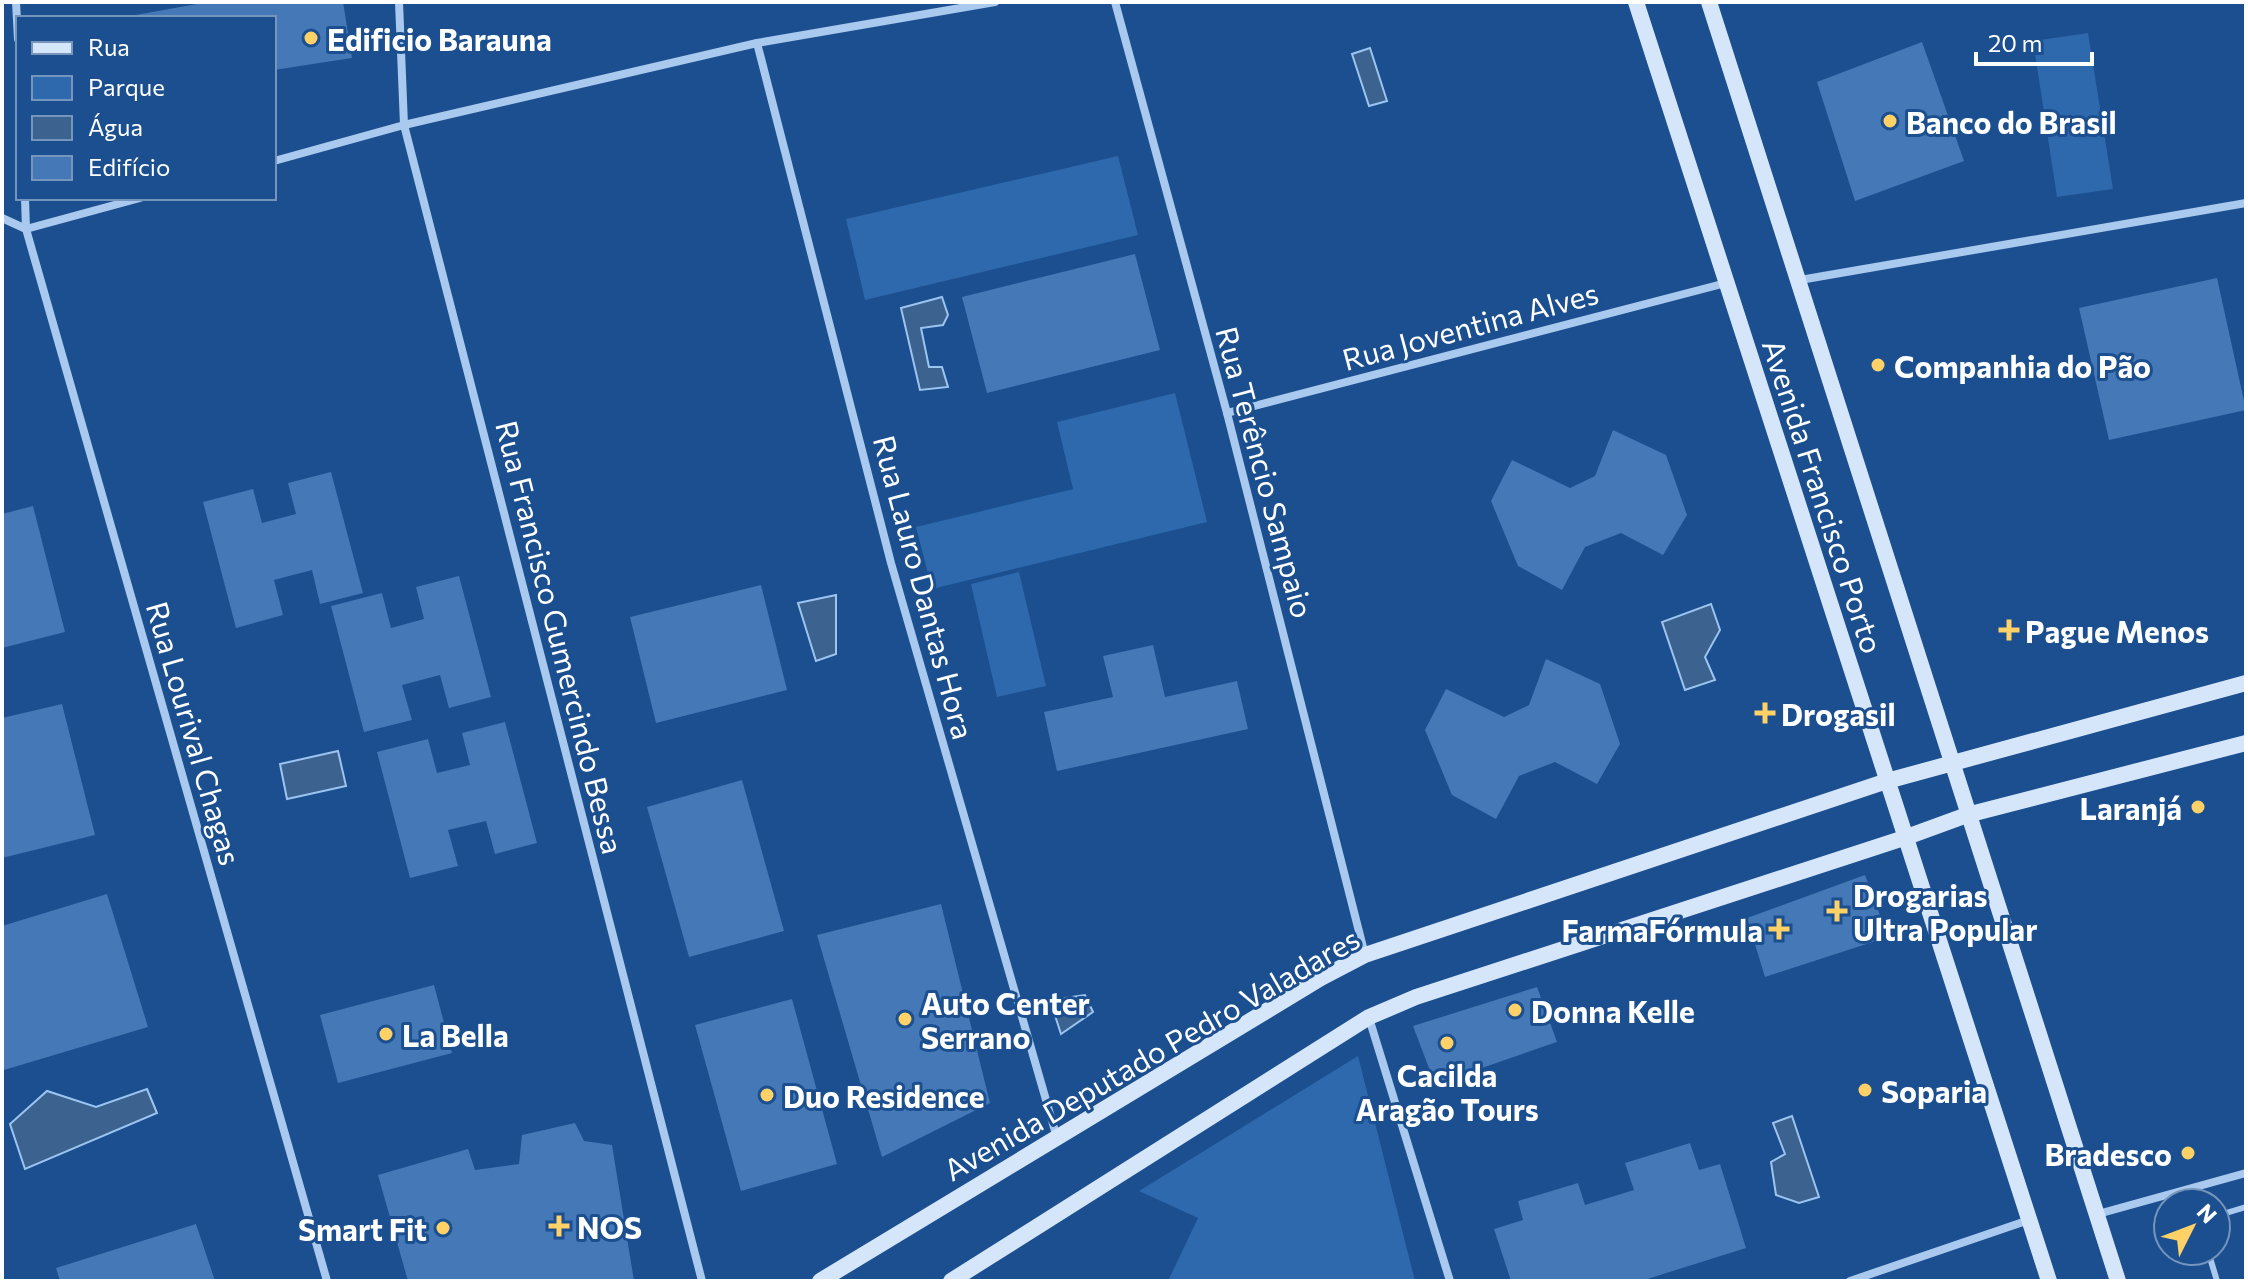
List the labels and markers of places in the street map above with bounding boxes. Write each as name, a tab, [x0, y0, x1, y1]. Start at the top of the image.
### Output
place label: Edificio Barauna	[327, 20, 552, 57]
marker: Edificio Barauna	[302, 29, 320, 47]
place label: Banco do Brasil	[1906, 103, 2117, 140]
marker: Banco do Brasil	[1881, 112, 1899, 130]
place label: Companhia do Pão	[1894, 347, 2151, 384]
marker: Companhia do Pão	[1869, 356, 1887, 374]
place label: Pague Menos	[2025, 612, 2209, 649]
marker: Pague Menos	[2000, 621, 2018, 639]
place label: Drogasil	[1781, 695, 1896, 732]
marker: Drogasil	[1756, 704, 1774, 722]
place label: Laranjá	[2080, 789, 2182, 826]
marker: Laranjá	[2189, 798, 2207, 816]
place label: Drogarias Ultra Popular	[1853, 876, 2038, 947]
marker: Drogarias Ultra Popular	[1828, 902, 1846, 920]
place label: FarmaFórmula	[1562, 911, 1763, 948]
marker: FarmaFórmula	[1770, 920, 1788, 938]
place label: Auto Center Serrano	[921, 984, 1090, 1055]
place label: Donna Kelle	[1531, 992, 1695, 1029]
marker: Donna Kelle	[1506, 1001, 1524, 1019]
marker: Auto Center Serrano	[896, 1010, 914, 1028]
place label: La Bella	[402, 1016, 509, 1053]
marker: La Bella	[377, 1025, 395, 1043]
marker: Cacilda Aragão Tours	[1438, 1034, 1456, 1052]
place label: Cacilda Aragão Tours	[1355, 1056, 1539, 1127]
place label: Soparia	[1881, 1072, 1987, 1109]
place label: Duo Residence	[783, 1077, 985, 1114]
marker: Soparia	[1856, 1081, 1874, 1099]
marker: Duo Residence	[758, 1086, 776, 1104]
place label: Bradesco	[2044, 1135, 2172, 1172]
marker: Bradesco	[2179, 1144, 2197, 1162]
place label: NOS	[577, 1208, 642, 1245]
place label: Smart Fit	[298, 1210, 427, 1247]
marker: NOS	[548, 1215, 570, 1237]
marker: Smart Fit	[434, 1219, 452, 1237]

